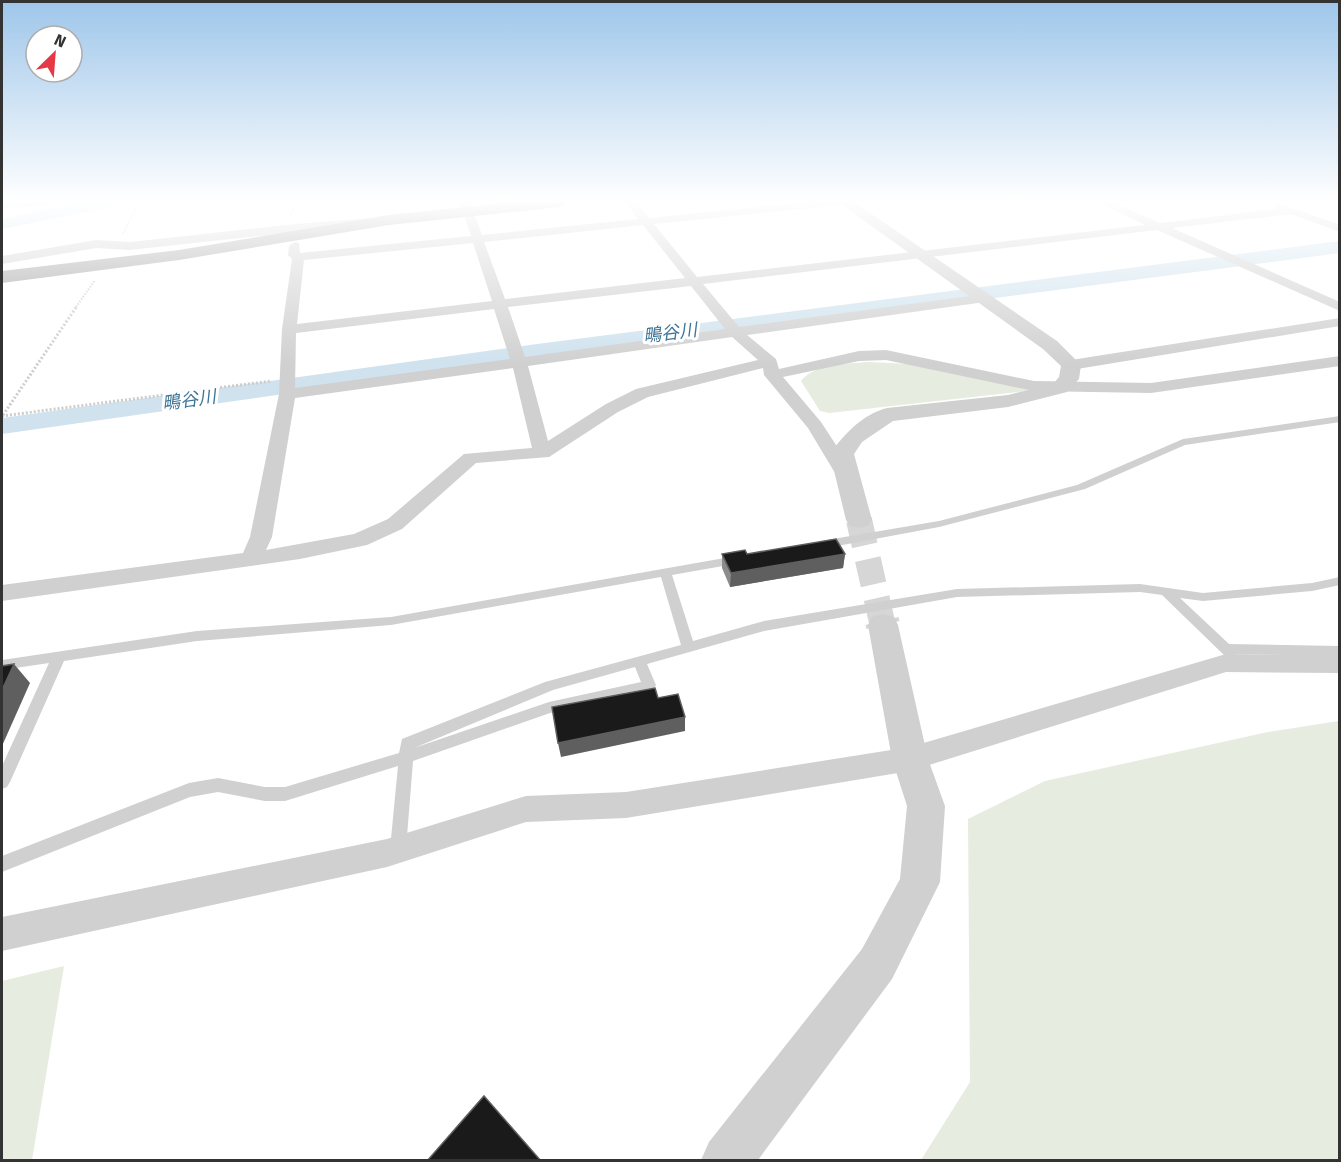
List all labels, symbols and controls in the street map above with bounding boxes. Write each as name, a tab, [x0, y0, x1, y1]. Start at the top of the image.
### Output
north arrow	[24, 24, 84, 84]
text: N	[51, 30, 69, 52]
water label: 鴫谷川	[642, 319, 700, 347]
water label: 鴫谷川	[161, 385, 219, 415]

